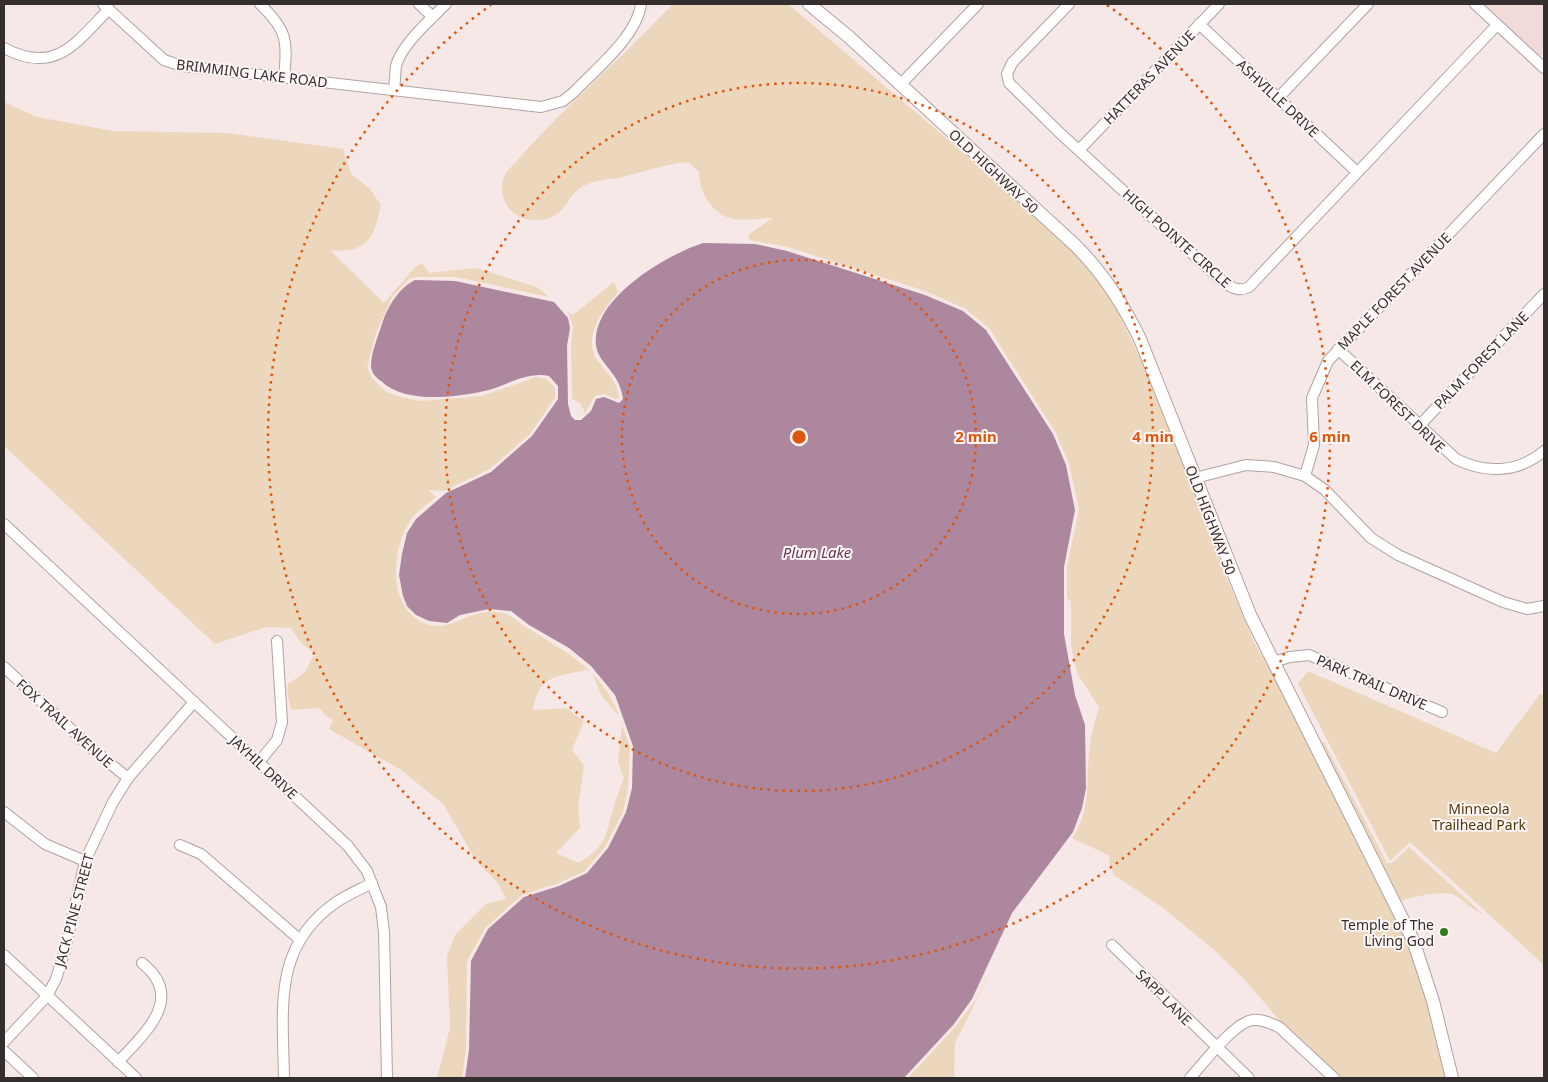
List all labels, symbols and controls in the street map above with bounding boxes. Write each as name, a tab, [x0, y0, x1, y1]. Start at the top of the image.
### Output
street label: HATTERAS AVENUE	[1099, 26, 1199, 128]
street label: BRIMMING LAKE ROAD	[175, 54, 329, 92]
street label: ASHVILLE DRIVE	[1233, 55, 1323, 141]
street label: OLD HIGHWAY 50	[945, 125, 1043, 217]
street label: HIGH POINTE CIRCLE	[1119, 184, 1235, 292]
street label: MAPLE FOREST AVENUE	[1333, 228, 1455, 354]
street label: PALM FOREST LANE	[1429, 307, 1533, 413]
street label: ELM FOREST DRIVE	[1346, 356, 1450, 456]
text: 2 min	[955, 426, 997, 446]
text: 4 min	[1132, 426, 1174, 446]
text: 6 min	[1309, 426, 1351, 446]
centre of rings	[790, 428, 808, 446]
street label: OLD HIGHWAY 50	[1181, 462, 1241, 578]
water label: Plum Lake	[783, 542, 852, 562]
street label: PARK TRAIL DRIVE	[1314, 650, 1430, 714]
street label: FOX TRAIL AVENUE	[13, 674, 117, 772]
street label: JAYHIL DRIVE	[225, 729, 302, 803]
park label: Minneola Trailhead Park	[1432, 799, 1526, 834]
street label: JACK PINE STREET	[49, 851, 98, 971]
place label: Temple of The Living God	[1341, 915, 1434, 950]
marker: Temple of The Living God	[1438, 926, 1450, 938]
street label: SAPP LANE	[1132, 965, 1196, 1029]

